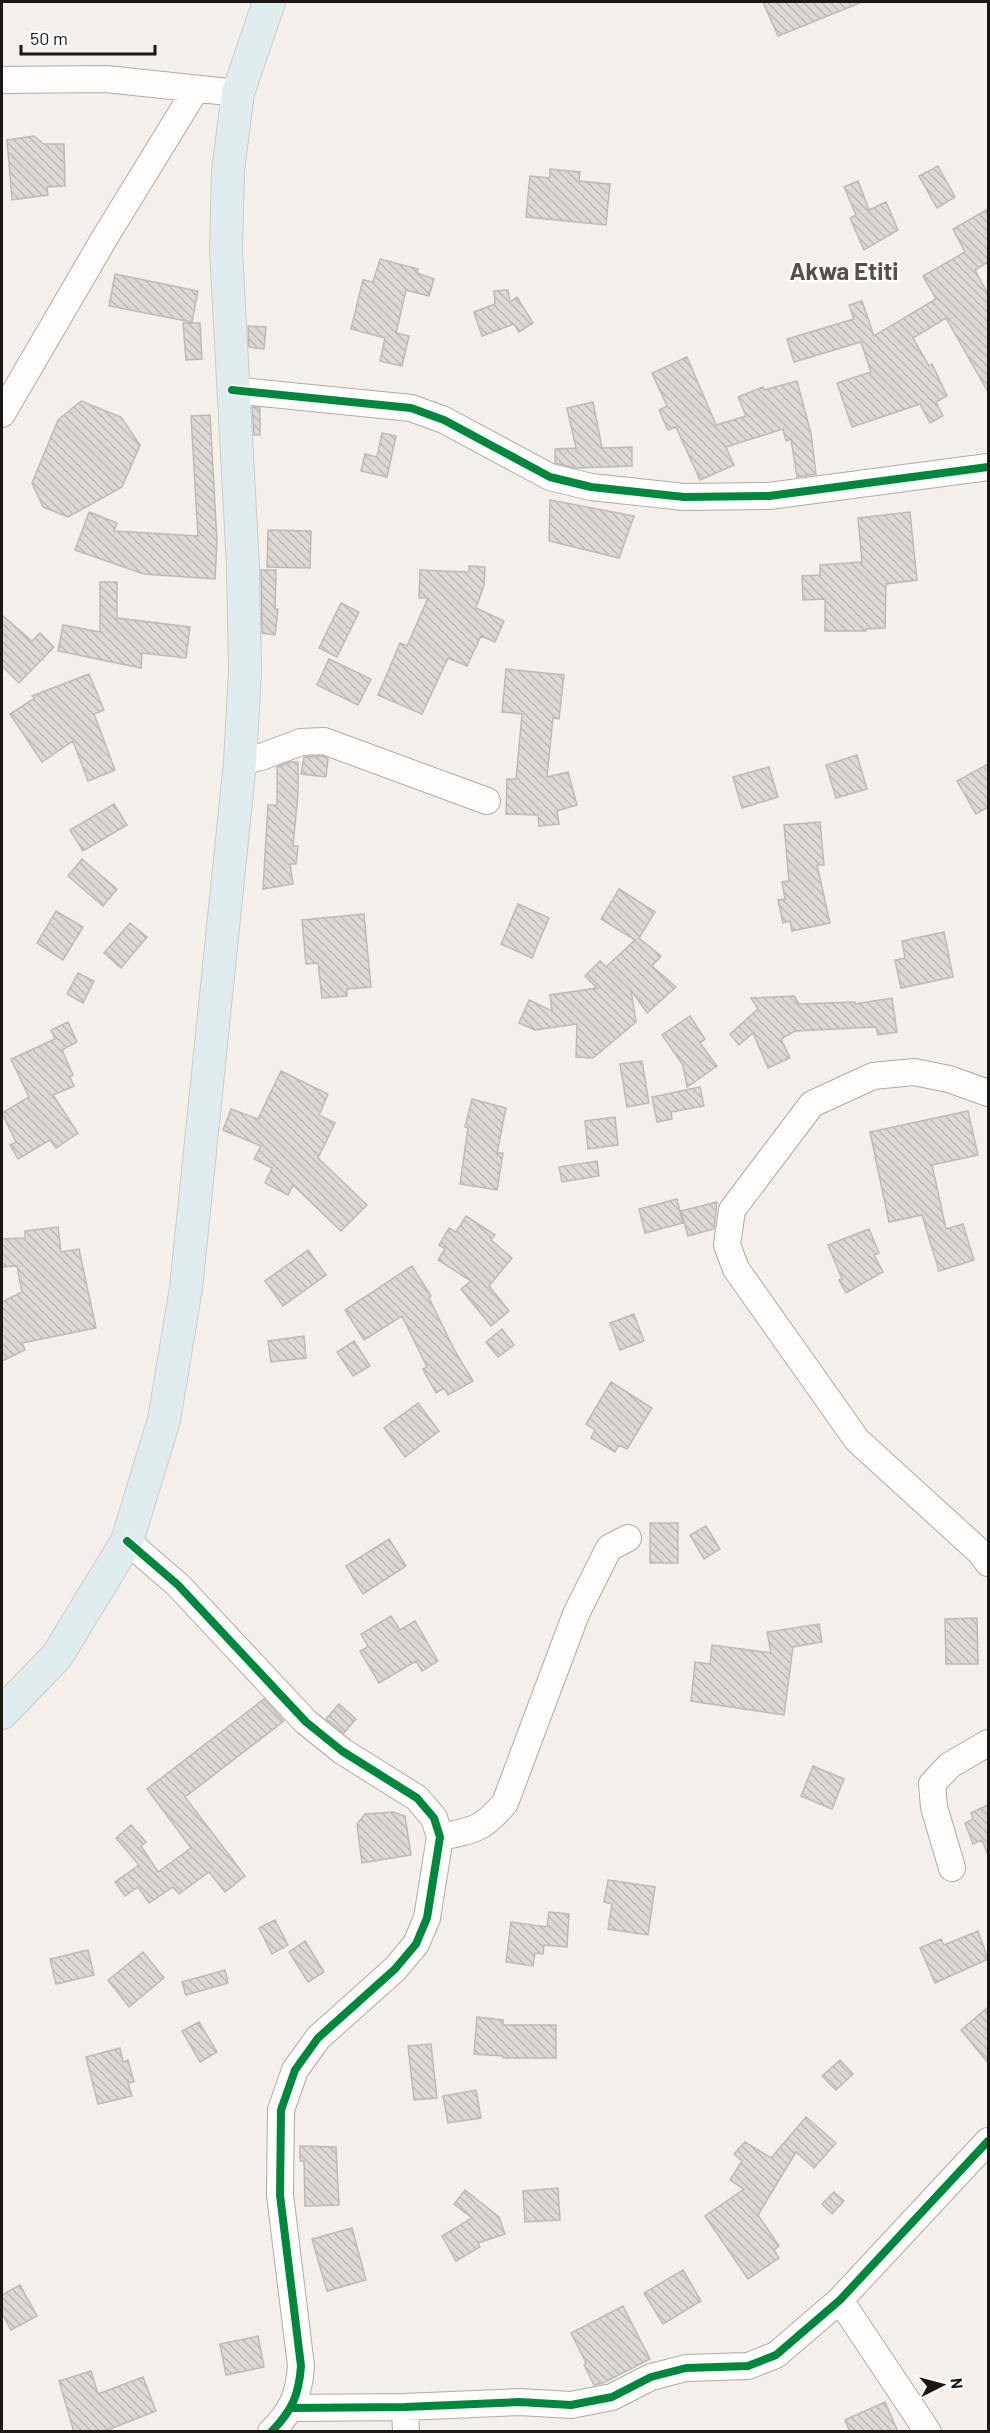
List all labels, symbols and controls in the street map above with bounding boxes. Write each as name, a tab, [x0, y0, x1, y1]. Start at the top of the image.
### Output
scale bar	[21, 18, 154, 56]
text: 50 m	[30, 27, 68, 49]
district label: Akwa Etiti	[789, 256, 899, 285]
north arrow	[912, 2355, 972, 2415]
text: N	[947, 2377, 967, 2390]

